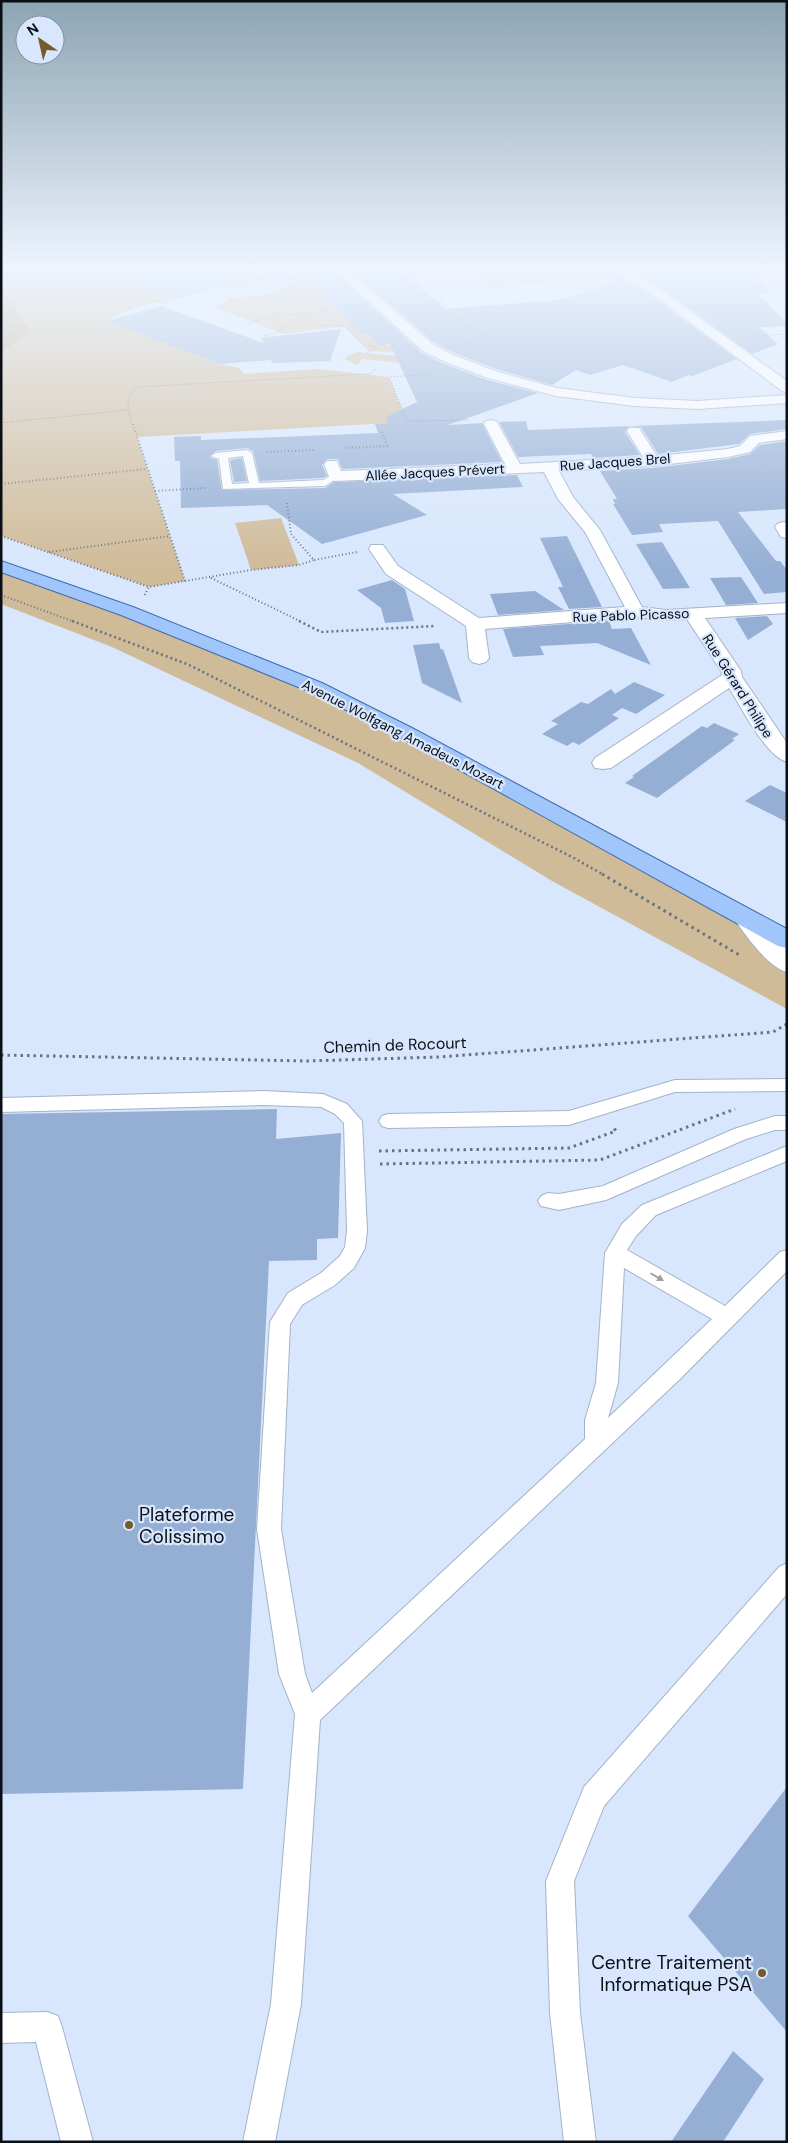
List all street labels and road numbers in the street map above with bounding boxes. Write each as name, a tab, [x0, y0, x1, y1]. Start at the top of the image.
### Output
street label: Rue Jacques Brel	[559, 449, 671, 475]
street label: Allée Jacques Prévert	[365, 459, 505, 485]
street label: Rue Pablo Picasso	[572, 604, 690, 626]
street label: Rue Gérard Philipe	[699, 631, 777, 741]
street label: Avenue Wolfgang Amadeus Mozart	[299, 675, 507, 793]
street label: Chemin de Rocourt	[323, 1032, 467, 1058]

